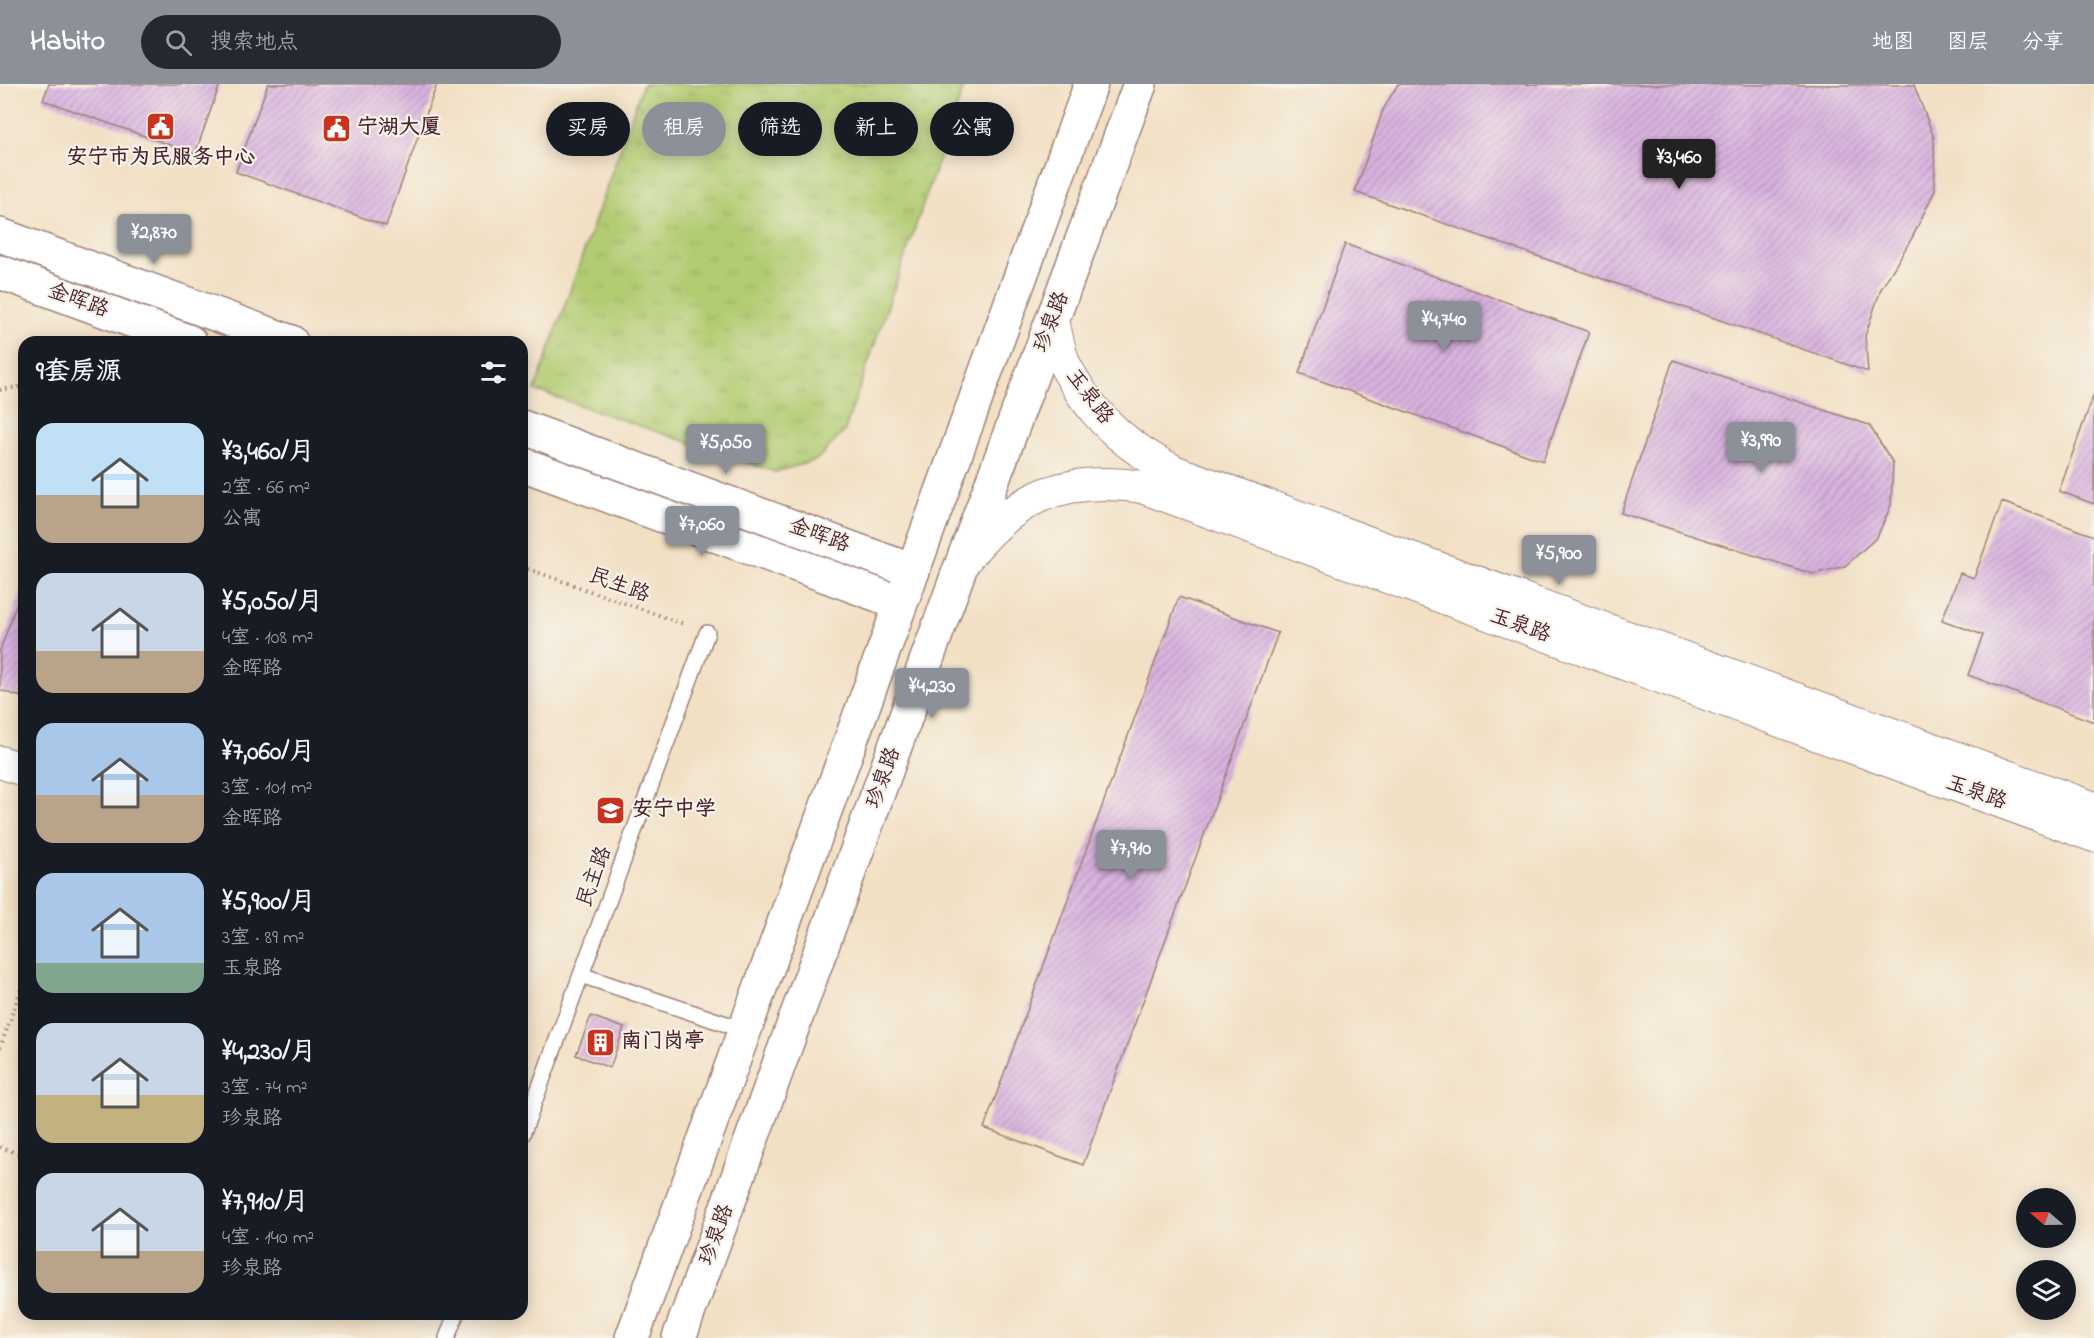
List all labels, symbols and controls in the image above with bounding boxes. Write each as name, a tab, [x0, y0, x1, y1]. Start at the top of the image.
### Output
search box	[141, 15, 561, 69]
text: Habito	[30, 22, 105, 63]
icon: search	[162, 26, 195, 59]
text: 搜索地点	[210, 27, 298, 59]
text: 地图	[1872, 28, 1914, 58]
text: 图层	[1947, 28, 1989, 58]
text: 分享	[2022, 28, 2064, 58]
chip: 买房	[546, 102, 630, 156]
chip: 租房	[642, 102, 726, 156]
chip: 筛选	[738, 102, 822, 156]
chip: 新上	[834, 102, 918, 156]
chip: 公寓	[930, 102, 1014, 156]
public building icon: 安宁市为民服务中心	[145, 111, 177, 143]
public building icon: 宁湖大厦	[320, 112, 352, 144]
place label: 宁湖大厦	[357, 113, 441, 143]
pin: ¥3,460	[1630, 139, 1728, 190]
place label: 安宁市为民服务中心	[67, 143, 256, 173]
text: ¥3,460	[1656, 144, 1702, 173]
pin: ¥2,870	[105, 214, 203, 265]
text: ¥2,870	[131, 219, 177, 248]
street label: 金晖路	[43, 276, 113, 326]
street label: 珍泉路	[1027, 287, 1077, 357]
pin: ¥4,740	[1395, 301, 1493, 352]
text: ¥4,740	[1422, 306, 1466, 335]
text: 9套房源	[36, 354, 122, 392]
icon: filters	[477, 356, 510, 389]
street label: 玉泉路	[1058, 363, 1120, 431]
pin: ¥3,990	[1712, 422, 1810, 473]
pin: ¥5,050	[677, 424, 775, 475]
text: ¥3,990	[1741, 427, 1781, 456]
text: ¥5,050	[700, 429, 752, 458]
text: ¥3,460/月	[222, 434, 315, 472]
icon: home	[84, 447, 156, 519]
text: 2室 · 66 m²	[222, 474, 310, 503]
text: 公寓	[222, 505, 262, 534]
pin: ¥7,060	[653, 506, 751, 557]
text: ¥7,060	[679, 511, 725, 540]
street label: 金晖路	[784, 511, 854, 561]
pin: ¥5,900	[1510, 535, 1608, 586]
text: ¥5,900	[1536, 540, 1582, 569]
street label: 民生路	[584, 561, 654, 611]
text: ¥5,050/月	[222, 584, 323, 622]
icon: home	[84, 597, 156, 669]
street label: 玉泉路	[1485, 601, 1555, 651]
text: 4室 · 108 m²	[222, 624, 313, 653]
text: 金晖路	[222, 655, 282, 684]
pin: ¥4,230	[883, 668, 981, 719]
text: ¥4,230	[909, 673, 955, 702]
text: ¥7,060/月	[222, 734, 315, 772]
street label: 珍泉路	[859, 743, 909, 813]
icon: home	[84, 747, 156, 819]
street label: 玉泉路	[1941, 768, 2011, 818]
text: 3室 · 101 m²	[222, 774, 312, 803]
school or university icon: 安宁中学	[595, 794, 627, 826]
place label: 安宁中学	[632, 795, 716, 825]
text: 金晖路	[222, 805, 282, 834]
pin: ¥7,910	[1082, 830, 1180, 881]
text: ¥7,910	[1111, 835, 1151, 864]
street label: 民主路	[570, 842, 620, 912]
text: ¥5,900/月	[222, 884, 316, 922]
icon: home	[84, 897, 156, 969]
text: 3室 · 89 m²	[222, 924, 305, 953]
text: 玉泉路	[222, 955, 282, 984]
building icon: 南门岗亭	[584, 1026, 616, 1058]
place label: 南门岗亭	[621, 1027, 705, 1057]
text: ¥4,230/月	[222, 1034, 316, 1072]
icon: home	[84, 1047, 156, 1119]
text: 3室 · 74 m²	[222, 1074, 307, 1103]
text: 珍泉路	[222, 1105, 282, 1134]
text: ¥7,910/月	[222, 1184, 309, 1222]
north arrow	[2016, 1188, 2076, 1248]
map controls	[2016, 1188, 2076, 1320]
icon: home	[84, 1197, 156, 1269]
street label: 珍泉路	[692, 1200, 742, 1270]
text: 4室 · 140 m²	[222, 1224, 314, 1253]
text: 珍泉路	[222, 1255, 282, 1284]
button: layers	[2016, 1260, 2076, 1320]

